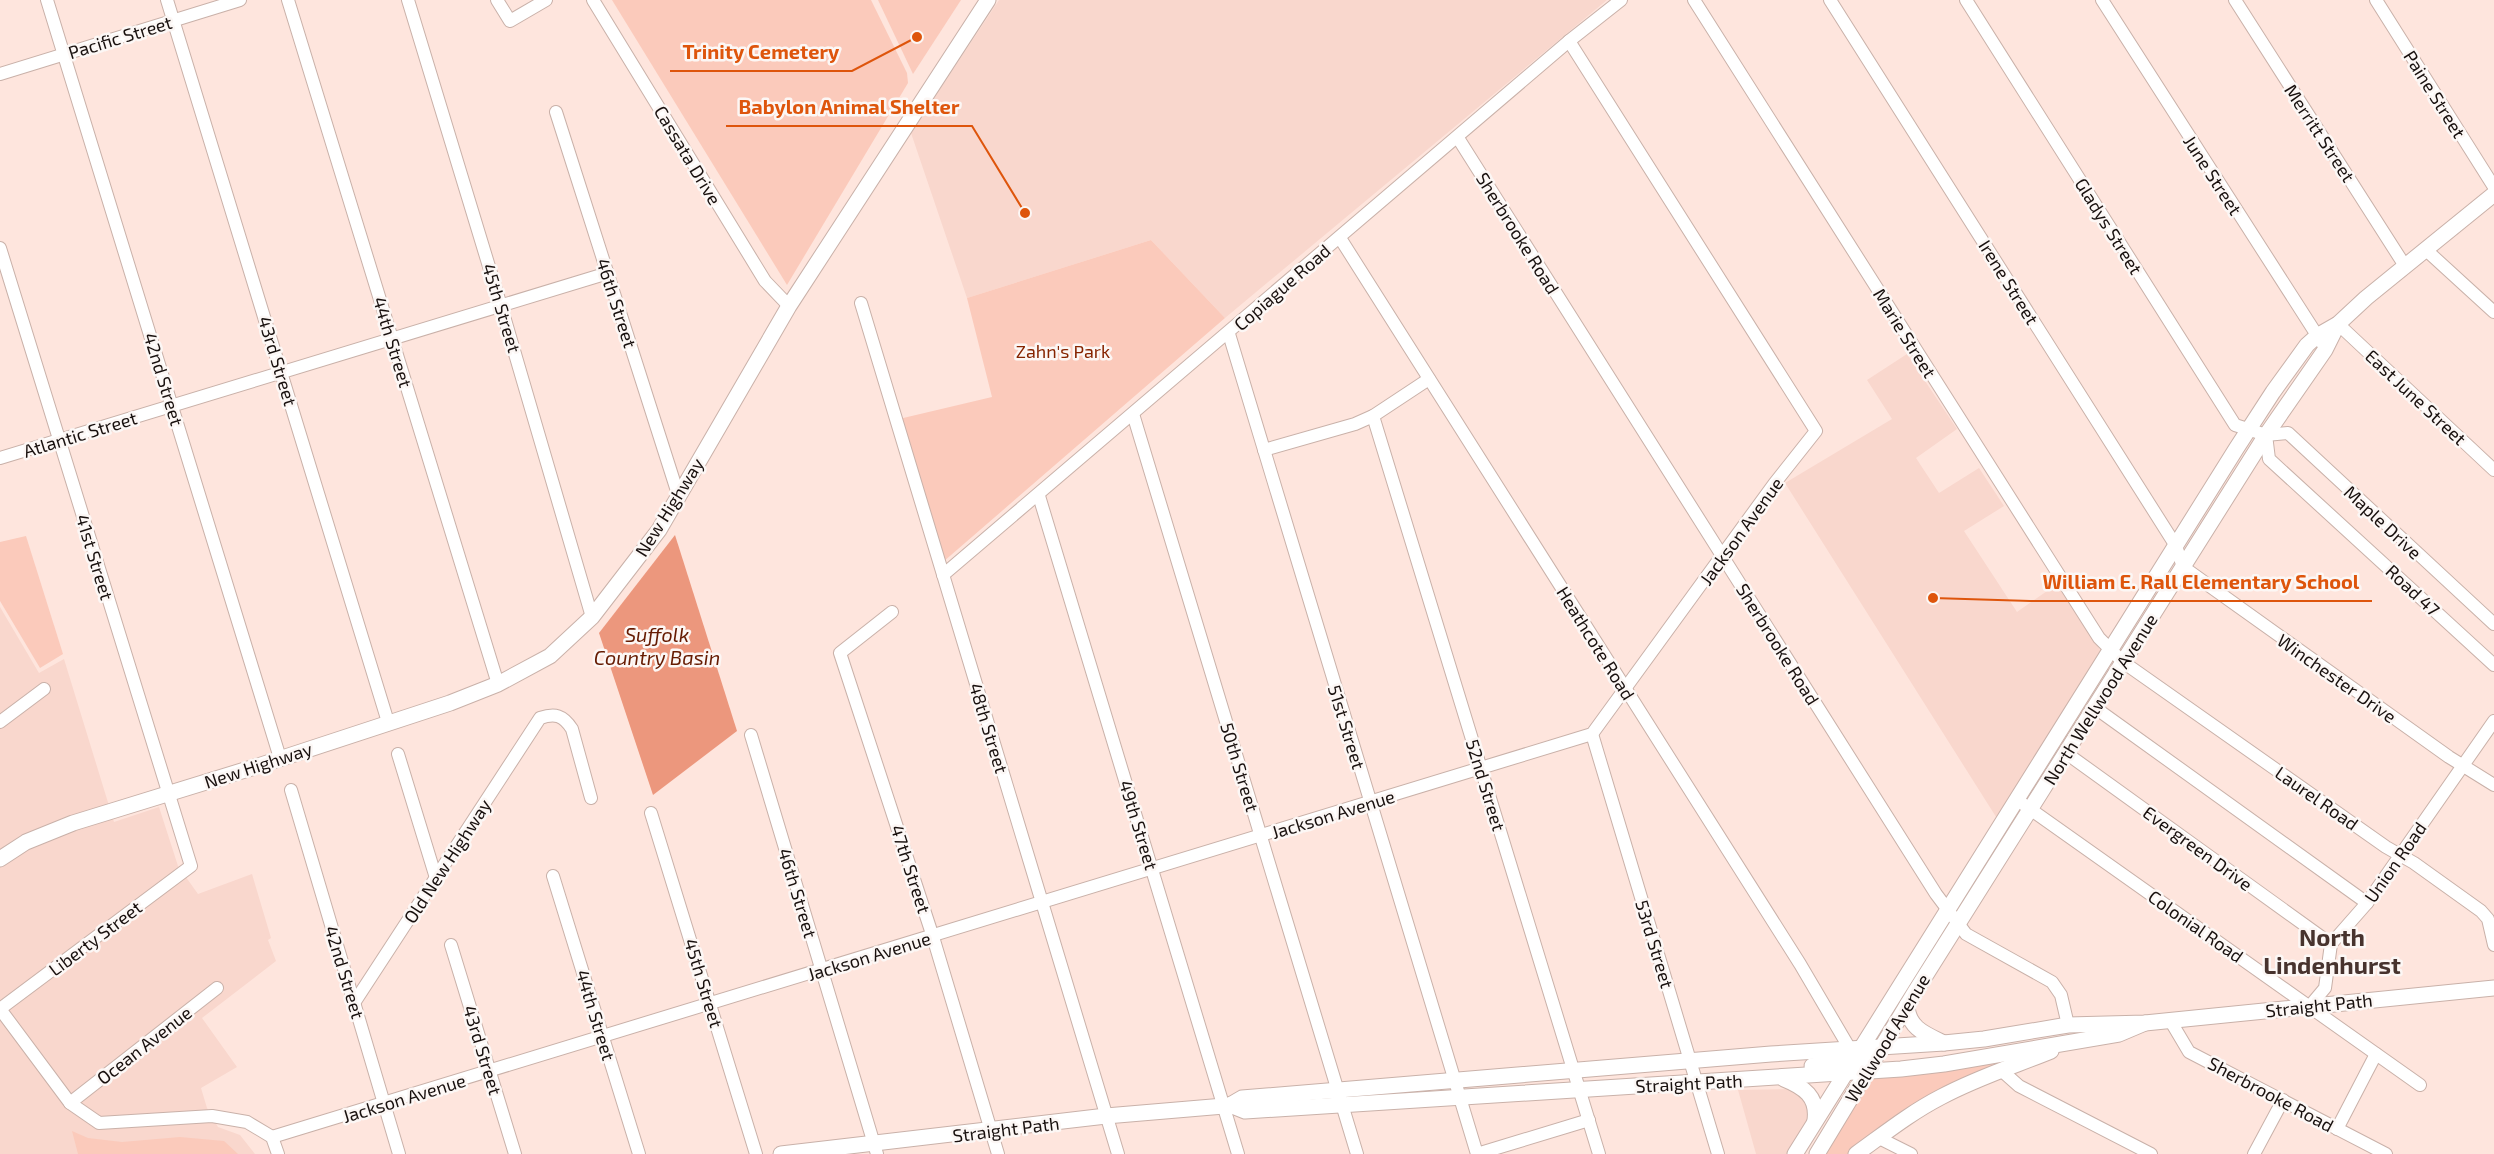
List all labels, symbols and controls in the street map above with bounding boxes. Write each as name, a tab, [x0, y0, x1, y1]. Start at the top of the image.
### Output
street label: Pacific Street	[65, 11, 175, 63]
callout: Trinity Cemetery	[670, 33, 852, 71]
text: Trinity Cemetery	[683, 39, 840, 64]
street label: Paine Street	[2399, 46, 2471, 142]
street label: Merritt Street	[2280, 80, 2360, 186]
callout: Babylon Animal Shelter	[726, 88, 972, 126]
text: Babylon Animal Shelter	[739, 94, 960, 119]
street label: Cassata Drive	[650, 101, 726, 209]
street label: June Street	[2179, 131, 2247, 219]
street label: Sherbrooke Road	[1472, 168, 1564, 298]
street label: Gladys Street	[2071, 174, 2147, 278]
street label: Irene Street	[1974, 236, 2044, 328]
street label: Copiague Road	[1229, 239, 1335, 335]
street label: 46th Street	[592, 256, 642, 351]
street label: 45th Street	[478, 261, 526, 355]
street label: Marie Street	[1869, 284, 1941, 382]
street label: 44th Street	[369, 294, 417, 390]
street label: 43rd Street	[254, 314, 302, 409]
street label: 42nd Street	[139, 330, 189, 428]
park label: Zahn's Park	[1016, 340, 1110, 362]
street label: East June Street	[2361, 345, 2471, 450]
street label: Atlantic Street	[21, 406, 140, 462]
street label: New Highway	[630, 453, 708, 560]
street label: Jackson Avenue	[1695, 473, 1787, 589]
street label: Maple Drive	[2340, 481, 2426, 563]
street label: 41st Street	[72, 512, 118, 603]
street label: Road 47	[2381, 560, 2445, 620]
callout: William E. Rall Elementary School	[2030, 563, 2372, 601]
text: William E. Rall Elementary School	[2043, 569, 2360, 594]
street label: Sherbrooke Road	[1732, 579, 1824, 709]
street label: Heathcote Road	[1552, 582, 1640, 704]
street label: North Wellwood Avenue	[2038, 609, 2162, 789]
water label: Suffolk Country Basin	[594, 622, 720, 670]
street label: Winchester Drive	[2273, 629, 2401, 727]
street label: 48th Street	[965, 680, 1013, 776]
street label: 51st Street	[1324, 682, 1370, 772]
street label: 50th Street	[1216, 720, 1264, 814]
street label: New Highway	[201, 737, 315, 793]
street label: 52nd Street	[1462, 737, 1510, 834]
street label: Laurel Road	[2271, 761, 2363, 835]
street label: 49th Street	[1115, 777, 1163, 873]
street label: Jackson Avenue	[1269, 785, 1397, 843]
street label: Old New Highway	[399, 794, 496, 927]
street label: Evergreen Drive	[2139, 801, 2257, 895]
street label: Union Road	[2359, 818, 2431, 906]
street label: 47th Street	[886, 822, 936, 916]
street label: 46th Street	[774, 845, 822, 941]
street label: Colonial Road	[2144, 885, 2248, 967]
street label: Liberty Street	[44, 896, 146, 980]
street label: 53rd Street	[1631, 897, 1679, 991]
district label: North Lindenhurst	[2263, 922, 2401, 979]
street label: 42nd Street	[320, 923, 370, 1021]
street label: Jackson Avenue	[805, 927, 933, 985]
street label: 45th Street	[680, 936, 728, 1030]
street label: 44th Street	[572, 967, 620, 1063]
street label: Wellwood Avenue	[1840, 970, 1934, 1106]
street label: Straight Path	[2264, 988, 2374, 1022]
street label: Ocean Avenue	[92, 1001, 196, 1089]
street label: 43rd Street	[459, 1003, 507, 1098]
street label: Sherbrooke Road	[2204, 1052, 2338, 1136]
street label: Jackson Avenue	[340, 1069, 468, 1127]
street label: Straight Path	[1635, 1069, 1743, 1097]
street label: Straight Path	[951, 1112, 1061, 1146]

